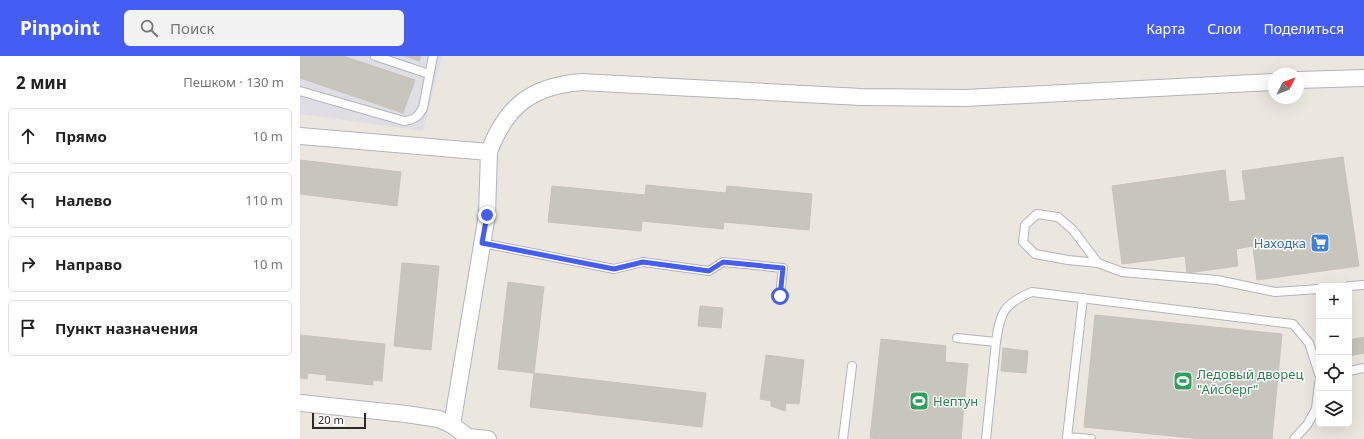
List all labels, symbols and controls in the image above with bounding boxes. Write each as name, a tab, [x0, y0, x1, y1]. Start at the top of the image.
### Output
search box	[124, 10, 404, 46]
text: Pinpoint	[20, 15, 100, 41]
icon: search	[138, 17, 160, 39]
text: Поиск	[170, 18, 215, 38]
text: Карта	[1146, 19, 1185, 38]
text: Слои	[1207, 19, 1241, 38]
text: Поделиться	[1263, 19, 1344, 38]
north arrow	[1268, 68, 1304, 104]
text: 2 мин	[16, 71, 67, 94]
text: Пешком · 130 m	[183, 73, 284, 91]
icon: ahead	[17, 125, 39, 147]
text: Прямо	[55, 126, 107, 146]
text: 10 m	[253, 127, 283, 145]
icon: left	[17, 189, 39, 211]
text: Налево	[55, 190, 112, 210]
text: 110 m	[245, 191, 283, 209]
route end	[478, 206, 496, 224]
supermarket icon: Находка	[1309, 232, 1331, 254]
place label: Находка	[1254, 234, 1306, 252]
icon: right	[17, 253, 39, 275]
text: Направо	[55, 254, 122, 274]
text: 10 m	[253, 255, 283, 273]
map controls	[1316, 283, 1352, 427]
button: +	[1316, 283, 1352, 319]
route start	[771, 287, 789, 305]
icon: arrive	[17, 317, 39, 339]
text: Пункт назначения	[55, 318, 198, 338]
button: −	[1316, 319, 1352, 355]
button: locate	[1316, 355, 1352, 391]
place label: Ледовый дворец "Айсберг"	[1197, 365, 1303, 398]
sports icon: Ледовый дворец "Айсберг"	[1172, 370, 1194, 392]
sports icon: Нептун	[908, 390, 930, 412]
button: layers	[1316, 391, 1352, 427]
place label: Нептун	[933, 392, 978, 410]
scale bar	[312, 411, 366, 430]
text: 20 m	[318, 412, 344, 427]

